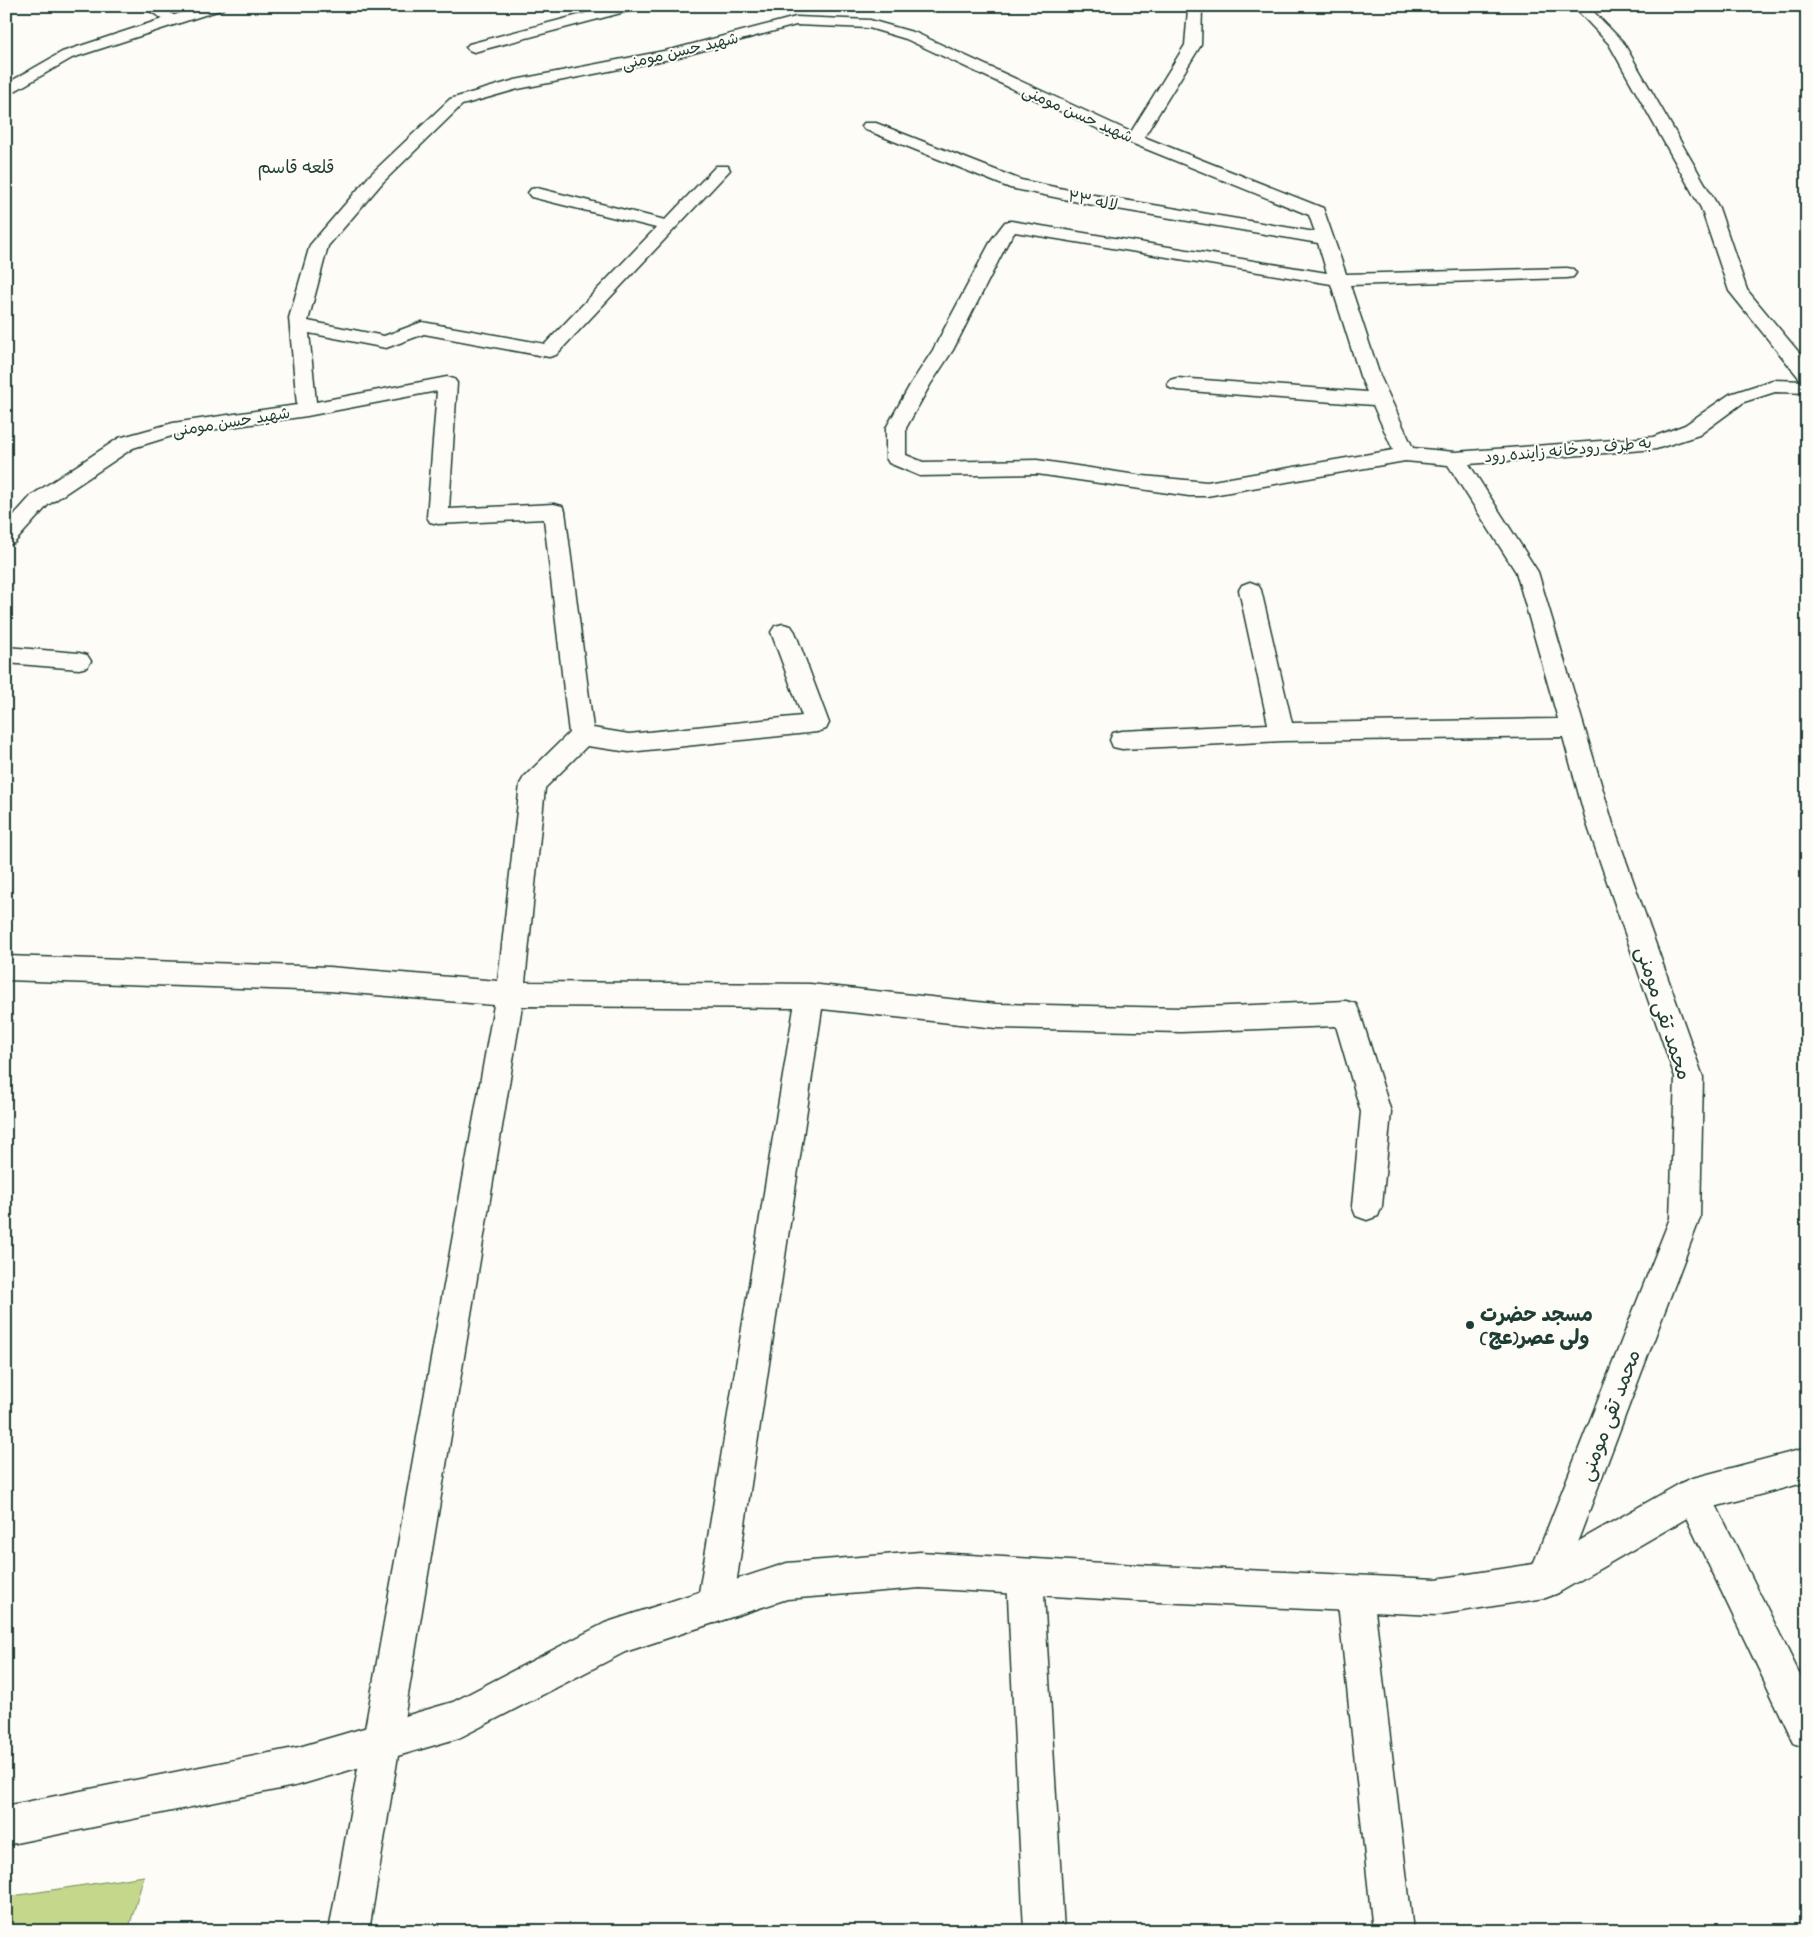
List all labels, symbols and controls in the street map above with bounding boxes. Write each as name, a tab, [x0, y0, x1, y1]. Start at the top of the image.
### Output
street label: شهید حسن مومنی	[620, 27, 741, 77]
street label: شهید حسن مومنی	[1018, 80, 1136, 150]
district label: قلعه قاسم	[258, 156, 334, 182]
street label: لاله ۲۳	[1066, 185, 1120, 219]
street label: شهید حسن مومنی	[171, 402, 292, 444]
street label: به طرف رودخانه زاینده رود	[1483, 432, 1653, 470]
street label: محمد تقی مومنی	[1626, 943, 1697, 1084]
place label: مسجد حضرت ولی عصر(عج)	[1480, 1302, 1593, 1354]
marker: مسجد حضرت ولی عصر(عج)	[1464, 1319, 1476, 1331]
street label: محمد تقی مومنی	[1573, 1346, 1650, 1486]

